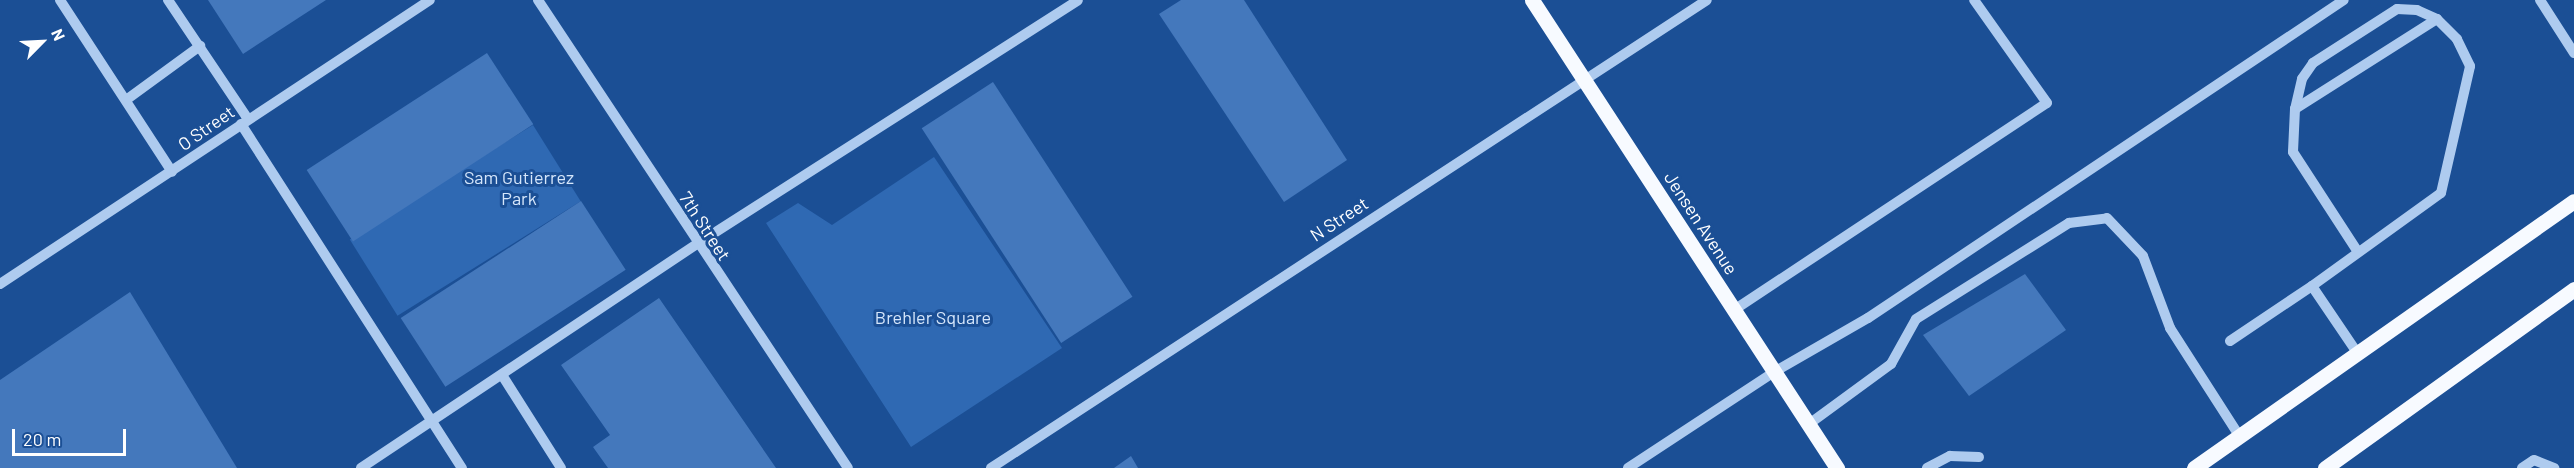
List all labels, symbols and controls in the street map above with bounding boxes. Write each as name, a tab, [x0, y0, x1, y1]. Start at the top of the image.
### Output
north arrow	[12, 12, 72, 72]
text: N	[48, 26, 70, 43]
street label: O Street	[174, 101, 238, 155]
park label: Sam Gutierrez Park	[464, 167, 574, 210]
street label: Jensen Avenue	[1660, 167, 1742, 279]
street label: 7th Street	[675, 188, 735, 264]
street label: N Street	[1306, 192, 1372, 246]
park label: Brehler Square	[875, 306, 991, 328]
scale bar	[15, 417, 129, 455]
text: 20 m	[23, 428, 61, 450]

